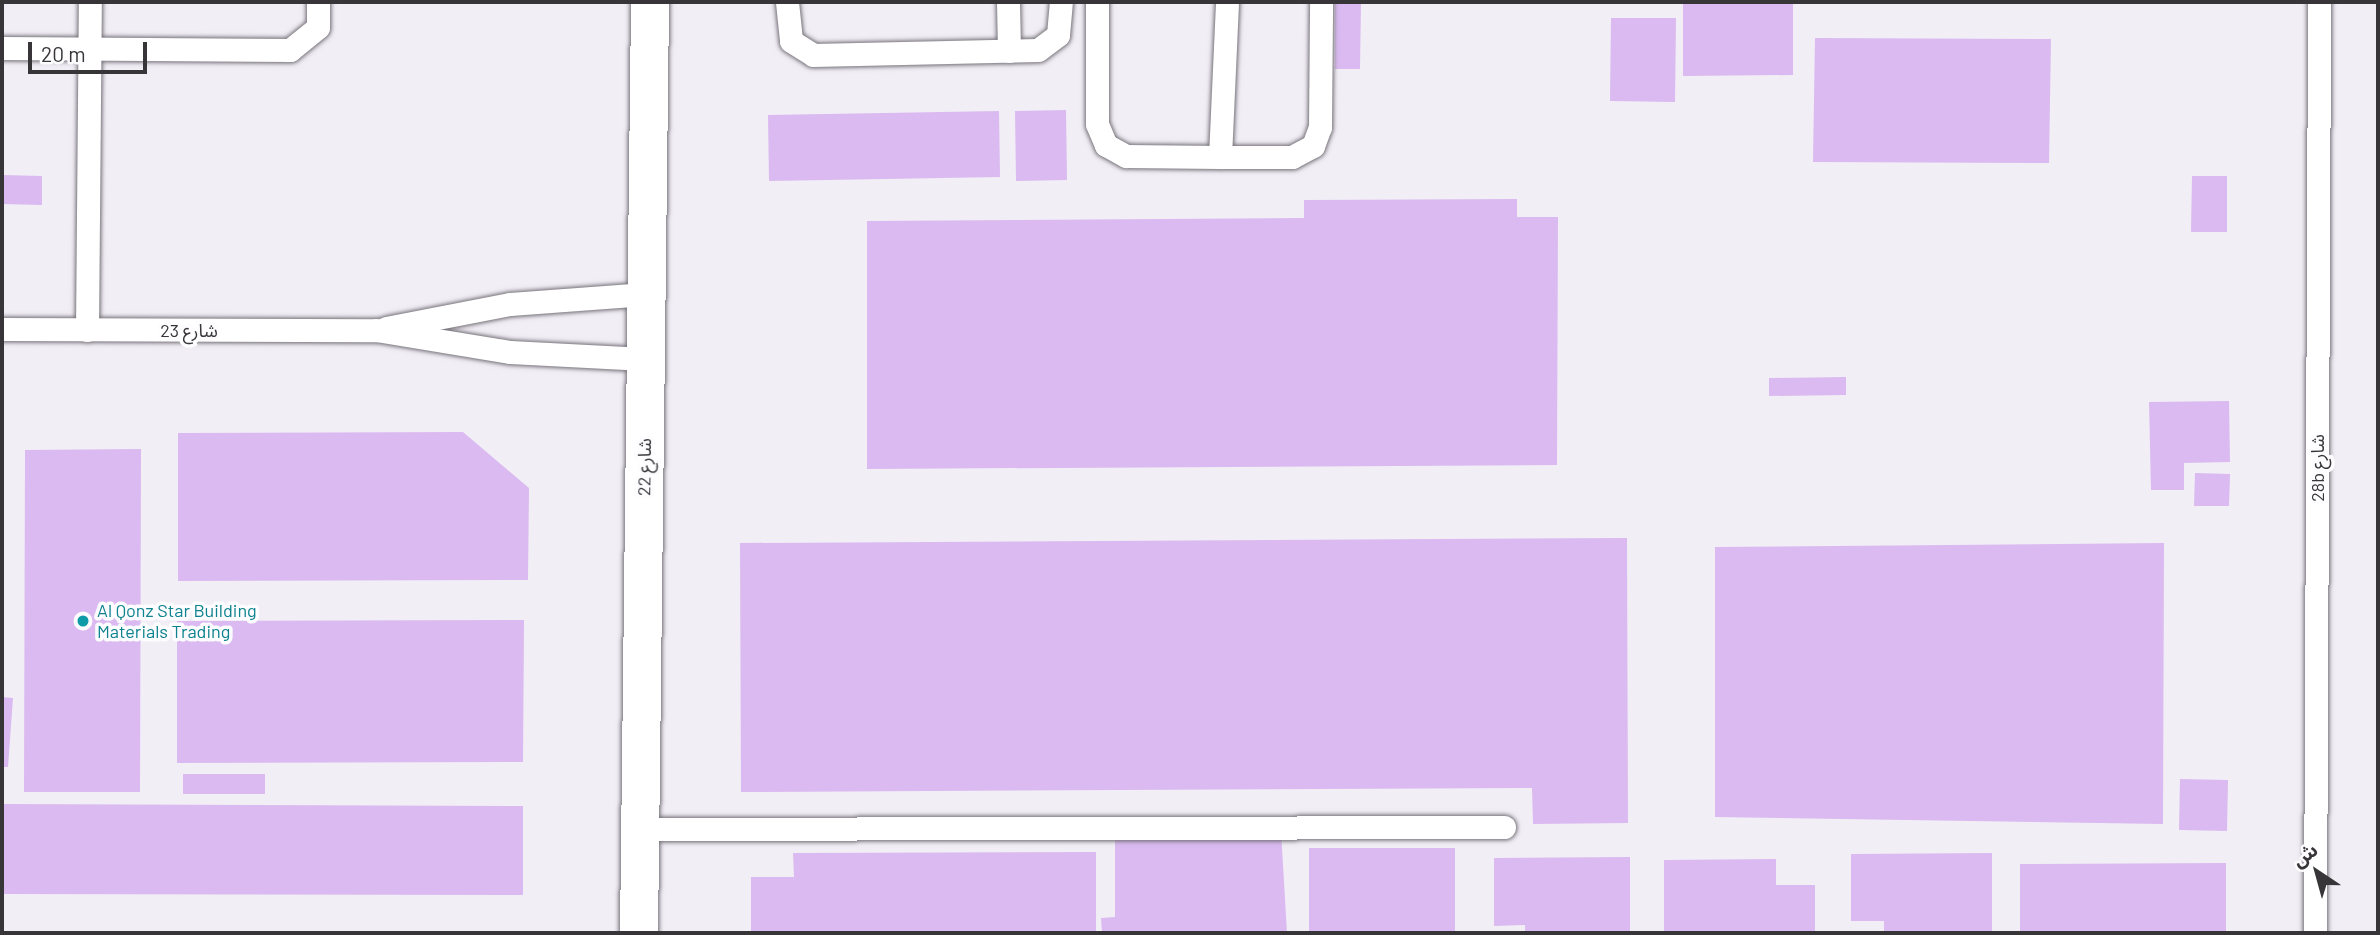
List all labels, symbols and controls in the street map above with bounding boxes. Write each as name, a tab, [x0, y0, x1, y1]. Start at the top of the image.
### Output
scale bar	[32, 28, 150, 72]
text: 20 m	[41, 41, 86, 66]
street label: شارع 23	[160, 319, 218, 341]
street label: 28b شارع	[2306, 434, 2328, 502]
street label: شارع 22	[633, 438, 655, 496]
place label: Al Qonz Star Building Materials Trading	[97, 600, 257, 642]
marker: Al Qonz Star Building Materials Trading	[75, 613, 91, 629]
north arrow	[2282, 837, 2352, 907]
text: ش	[2287, 838, 2322, 872]

